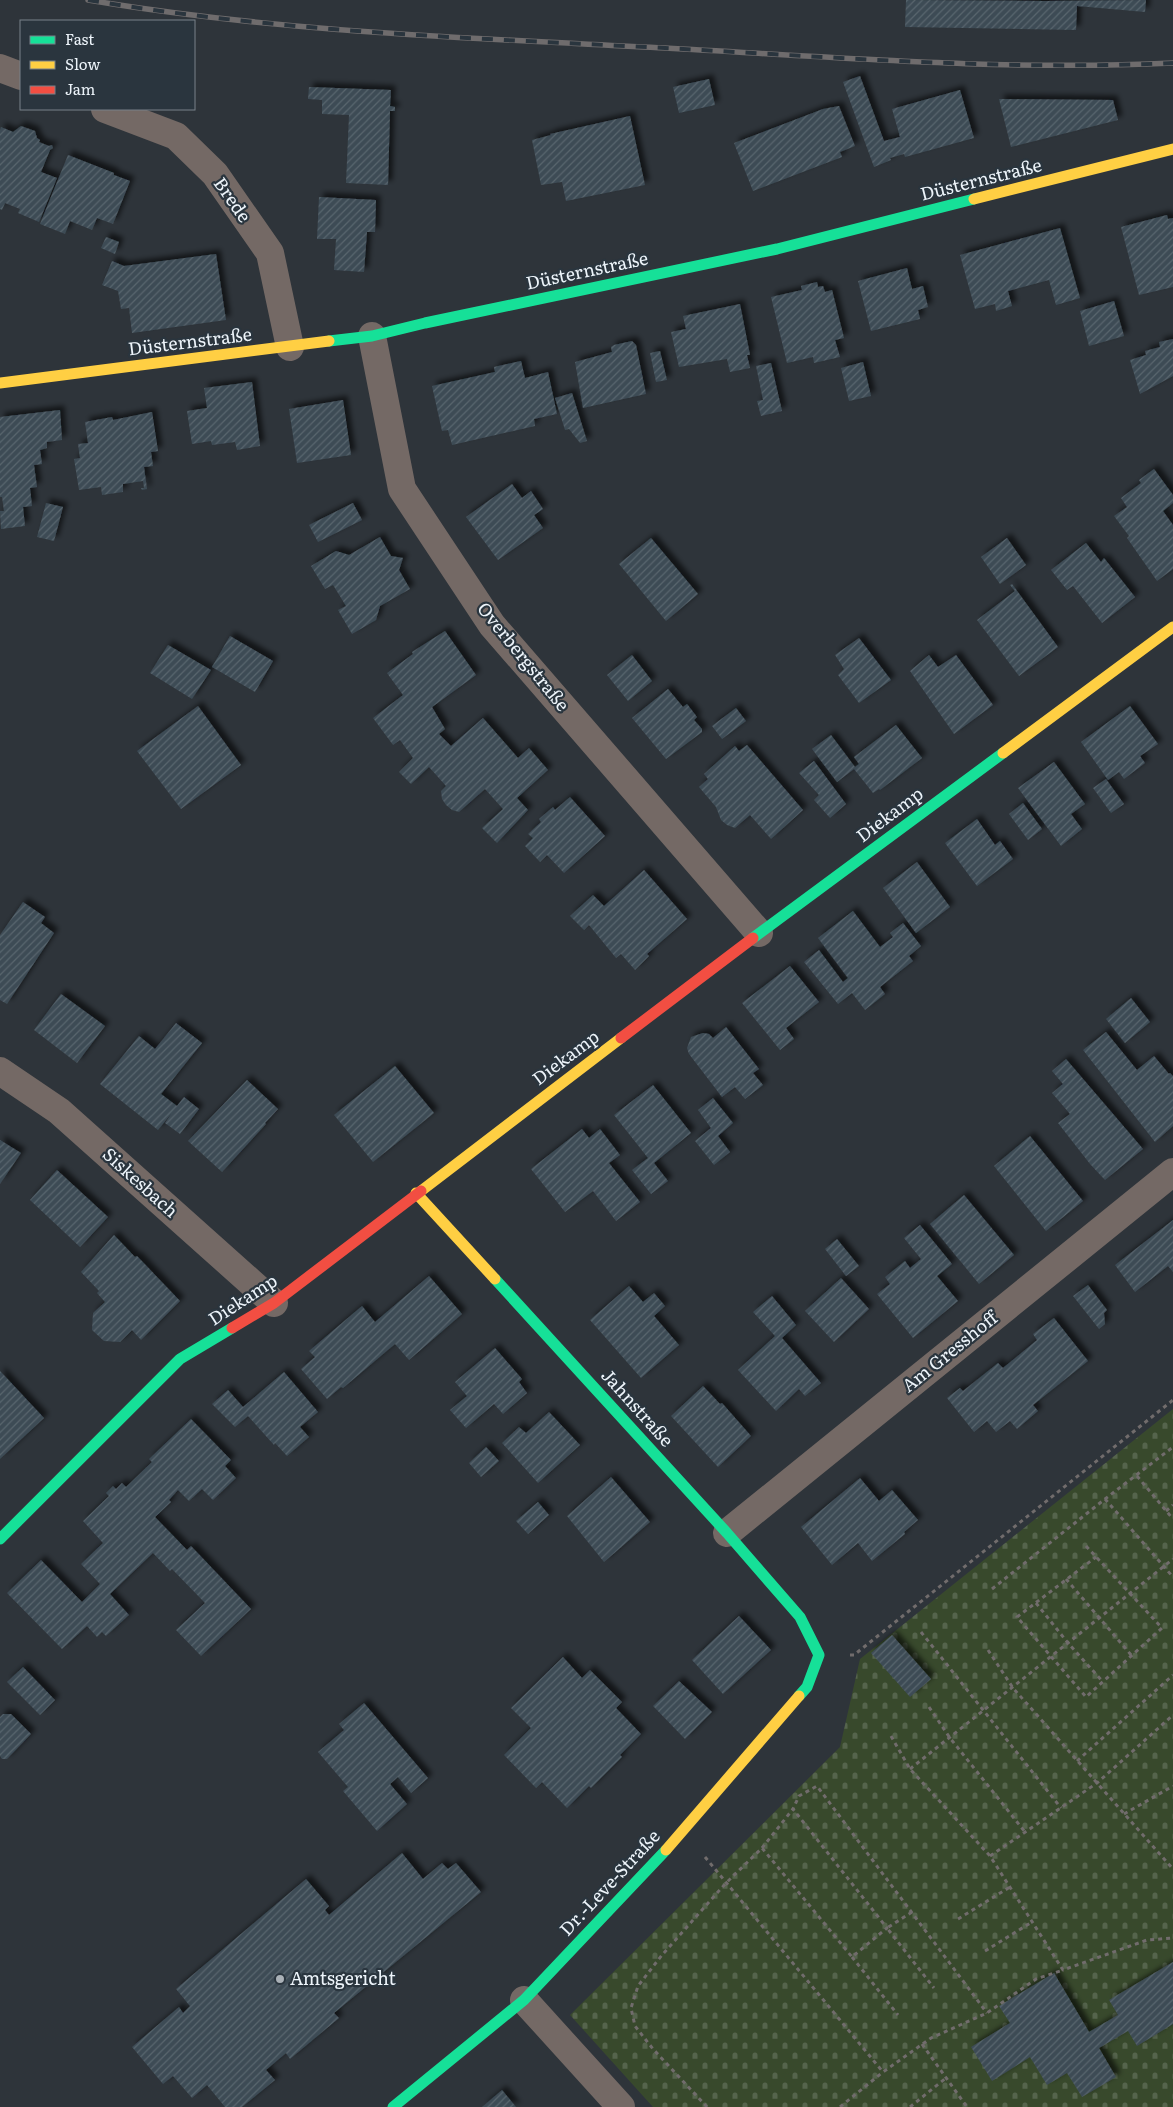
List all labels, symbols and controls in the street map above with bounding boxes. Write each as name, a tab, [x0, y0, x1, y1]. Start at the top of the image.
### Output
legend	[20, 20, 195, 110]
text: Fast	[65, 27, 94, 50]
text: Slow	[65, 52, 100, 75]
text: Jam	[65, 77, 96, 100]
street label: Düsternstraße	[917, 150, 1044, 207]
street label: Brede	[208, 171, 259, 227]
street label: Düsternstraße	[523, 243, 650, 296]
street label: Düsternstraße	[126, 320, 253, 361]
street label: Overbergstraße	[472, 596, 577, 717]
street label: Diekamp	[850, 780, 928, 848]
street label: Diekamp	[526, 1023, 604, 1091]
street label: Siskesbach	[97, 1140, 185, 1223]
street label: Diekamp	[202, 1266, 282, 1331]
street label: Am Gresshoff	[895, 1302, 1004, 1398]
street label: Jahnstraße	[596, 1362, 681, 1452]
street label: Dr.-Leve-Straße	[552, 1823, 665, 1941]
place label: Amtsgericht	[290, 1964, 396, 1991]
marker: Amtsgericht	[274, 1973, 286, 1985]

